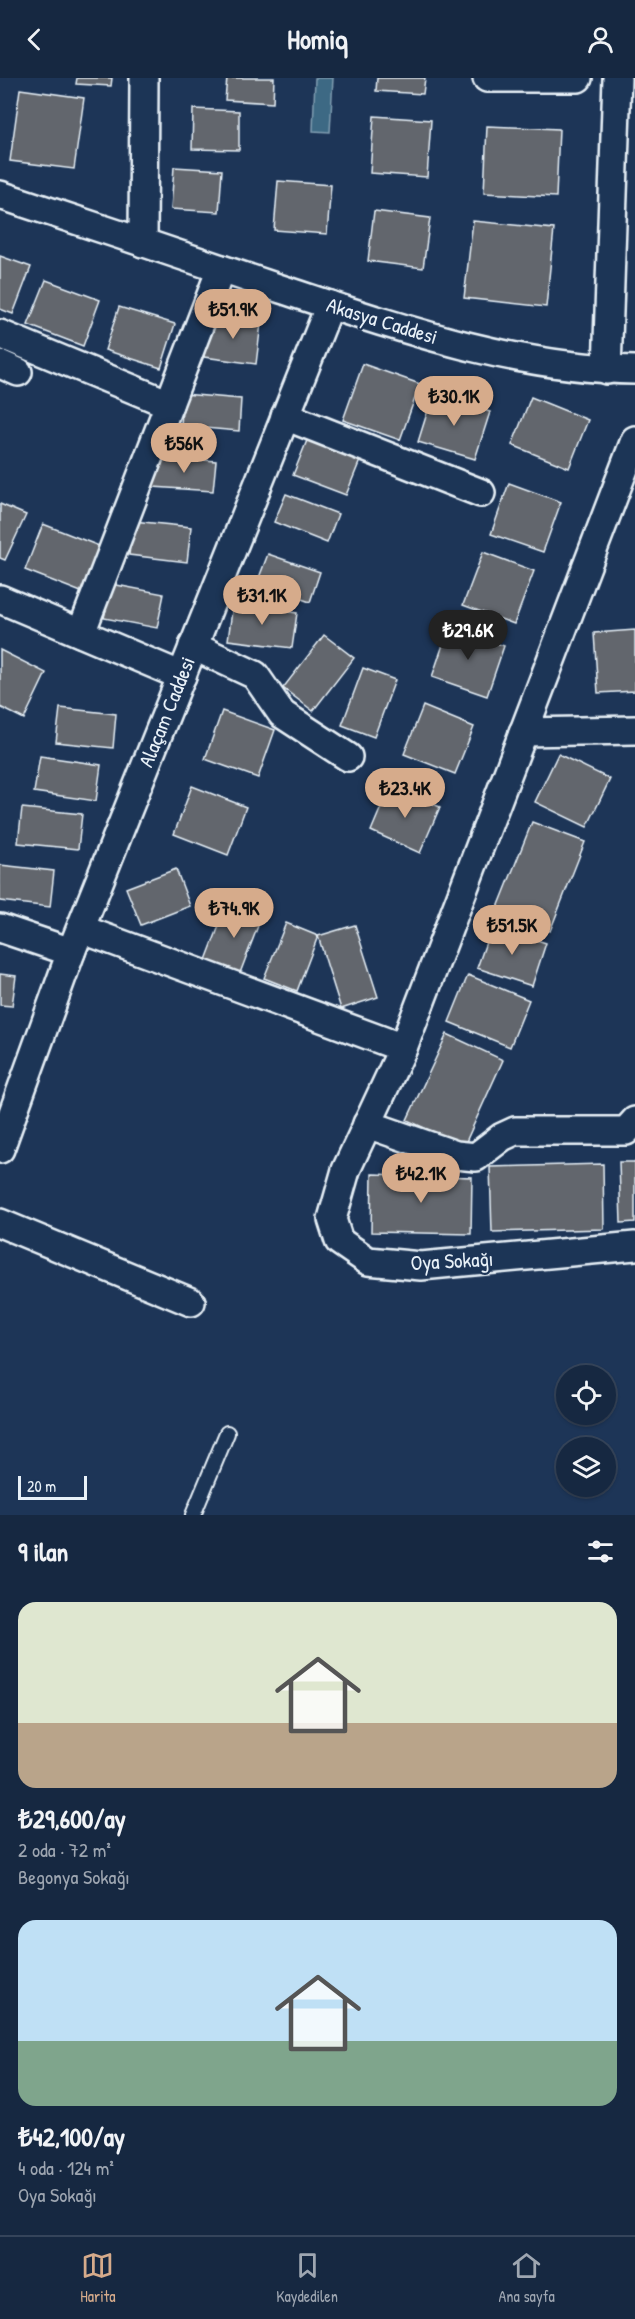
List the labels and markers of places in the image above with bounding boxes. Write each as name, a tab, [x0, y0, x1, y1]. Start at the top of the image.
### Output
pin: ₺51.9K	[184, 289, 282, 340]
pin: ₺30.1K	[405, 376, 503, 427]
pin: ₺56K	[148, 423, 220, 474]
pin: ₺31.1K	[213, 575, 311, 626]
pin: ₺29.6K	[419, 610, 517, 661]
pin: ₺23.4K	[356, 768, 454, 819]
pin: ₺74.9K	[185, 888, 283, 939]
pin: ₺51.5K	[463, 905, 561, 956]
pin: ₺42.1K	[372, 1153, 470, 1204]

